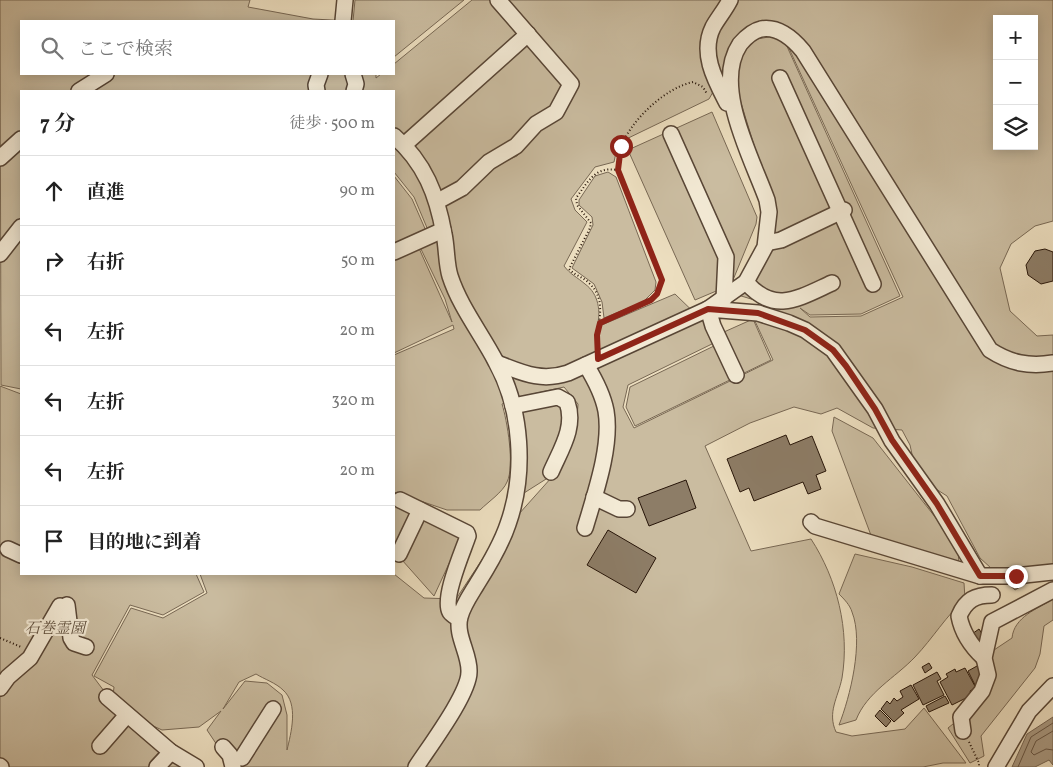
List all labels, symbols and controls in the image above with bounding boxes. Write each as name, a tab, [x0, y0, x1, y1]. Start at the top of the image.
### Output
map controls	[993, 15, 1038, 150]
button: +	[993, 15, 1038, 60]
search box	[20, 20, 395, 75]
icon: search	[38, 34, 66, 62]
text: ここで検索	[78, 37, 173, 63]
button: −	[993, 60, 1038, 105]
button: layers	[993, 105, 1038, 150]
text: 7 分	[40, 110, 75, 139]
text: 徒歩 · 500 m	[289, 113, 375, 135]
route start	[610, 135, 633, 158]
icon: ahead	[40, 177, 68, 205]
text: 直進	[87, 180, 125, 206]
text: 90 m	[339, 180, 375, 202]
icon: right	[40, 247, 68, 275]
text: 右折	[87, 250, 125, 276]
text: 50 m	[341, 250, 375, 272]
icon: left	[40, 317, 68, 345]
text: 左折	[87, 320, 125, 346]
text: 20 m	[340, 320, 375, 342]
icon: left	[40, 387, 68, 415]
text: 左折	[87, 390, 125, 416]
text: 320 m	[331, 390, 375, 412]
icon: left	[40, 457, 68, 485]
text: 左折	[87, 460, 125, 486]
text: 20 m	[340, 460, 375, 482]
icon: arrive	[40, 527, 68, 555]
text: 目的地に到着	[87, 530, 201, 556]
route end	[1005, 565, 1028, 588]
park label: 石巻霊園	[25, 619, 88, 640]

